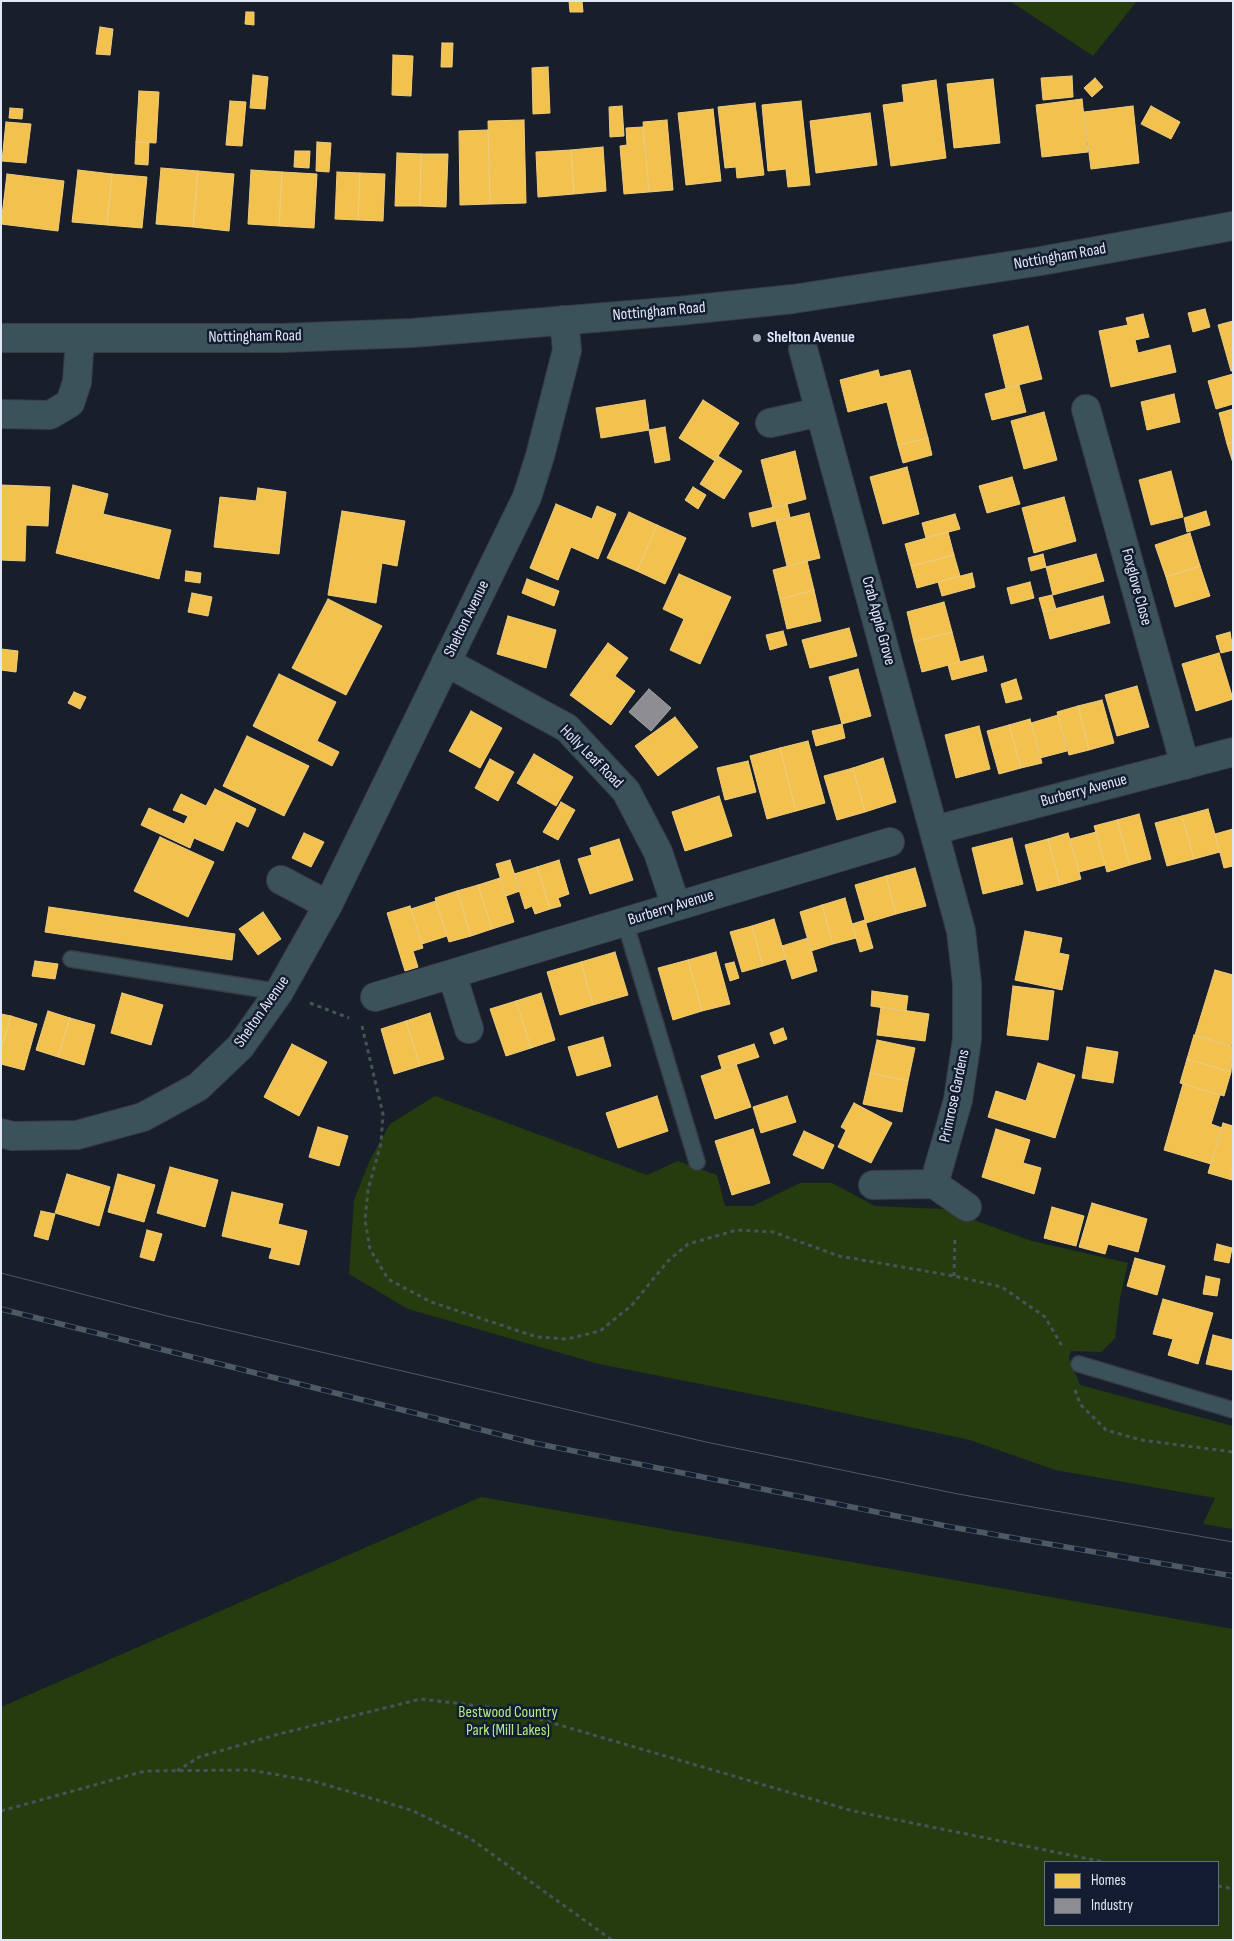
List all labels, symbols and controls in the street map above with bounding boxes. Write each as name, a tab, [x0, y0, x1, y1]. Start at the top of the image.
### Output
street label: Nottingham Road	[1012, 239, 1108, 275]
street label: Nottingham Road	[612, 298, 706, 326]
street label: Nottingham Road	[208, 327, 302, 347]
place label: Shelton Avenue	[767, 328, 855, 348]
marker: Shelton Avenue	[751, 332, 763, 344]
street label: Foxglove Close	[1117, 546, 1155, 628]
street label: Crab Apple Grove	[857, 575, 899, 667]
street label: Shelton Avenue	[440, 577, 494, 661]
street label: Holly Leaf Road	[555, 721, 627, 793]
street label: Burberry Avenue	[1039, 770, 1129, 812]
street label: Burberry Avenue	[626, 886, 716, 930]
street label: Shelton Avenue	[230, 972, 294, 1052]
street label: Primrose Gardens	[936, 1048, 974, 1144]
park label: Bestwood Country Park (Mill Lakes)	[458, 1703, 558, 1741]
legend	[1044, 1861, 1219, 1926]
text: Homes	[1091, 1871, 1126, 1890]
text: Industry	[1091, 1896, 1133, 1915]

